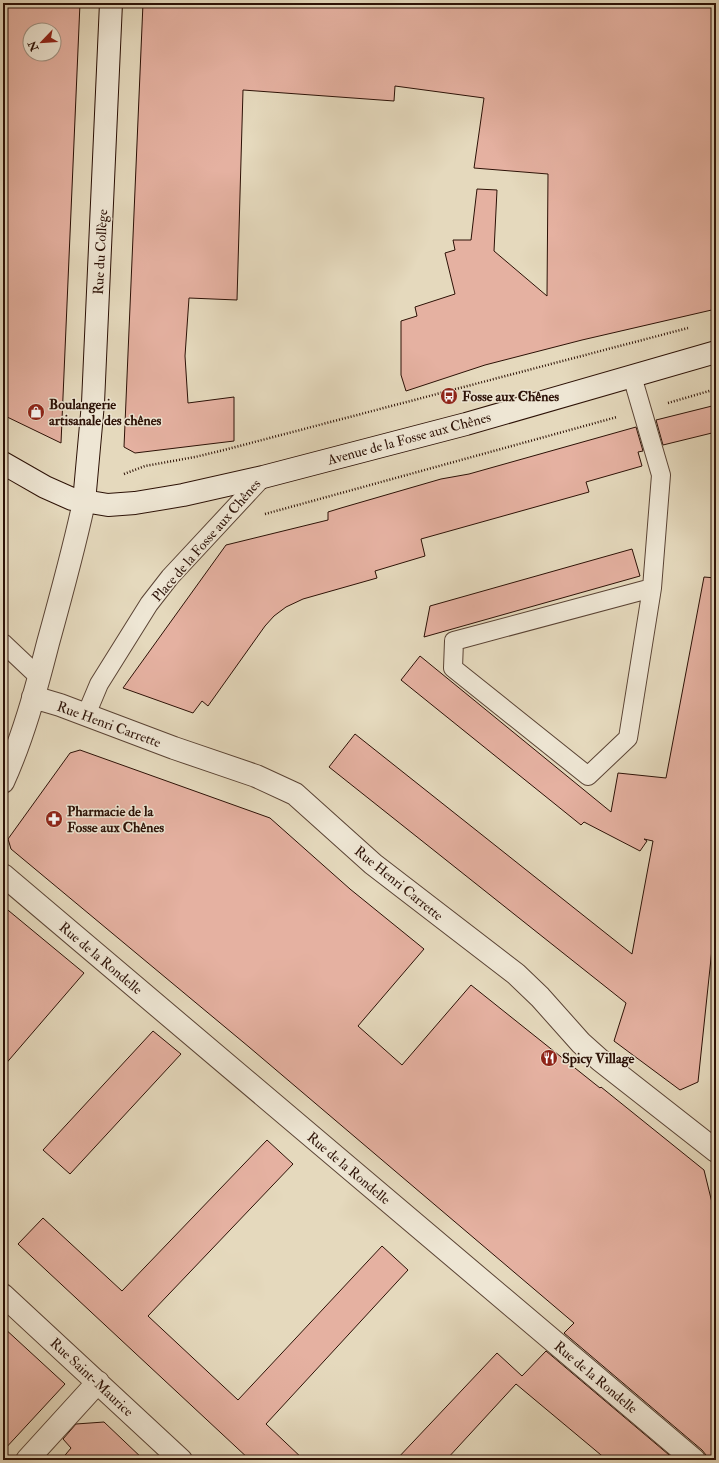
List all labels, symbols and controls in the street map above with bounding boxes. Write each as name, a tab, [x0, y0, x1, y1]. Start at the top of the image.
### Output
north arrow	[22, 22, 62, 62]
text: N	[25, 38, 42, 54]
street label: Rue du Collège	[90, 209, 111, 295]
bus stop icon: Fosse aux Chênes	[439, 386, 459, 406]
place label: Fosse aux Chênes	[462, 388, 559, 405]
place label: Boulangerie artisanale des chênes	[49, 396, 161, 429]
shop icon: Boulangerie artisanale des chênes	[26, 402, 46, 422]
street label: Avenue de la Fosse aux Chênes	[325, 408, 493, 469]
street label: Place de la Fosse aux Chênes	[148, 475, 264, 605]
street label: Rue Henri Carrette	[55, 698, 163, 751]
place label: Pharmacie de la Fosse aux Chênes	[67, 803, 164, 836]
pharmacy icon: Pharmacie de la Fosse aux Chênes	[44, 809, 64, 829]
street label: Rue Henri Carrette	[351, 842, 447, 924]
street label: Rue de la Rondelle	[56, 919, 146, 998]
restaurant icon: Spicy Village	[539, 1048, 559, 1068]
place label: Spicy Village	[562, 1050, 635, 1068]
street label: Rue de la Rondelle	[304, 1129, 394, 1208]
street label: Rue Saint-Maurice	[47, 1334, 137, 1420]
street label: Rue de la Rondelle	[551, 1338, 641, 1417]

